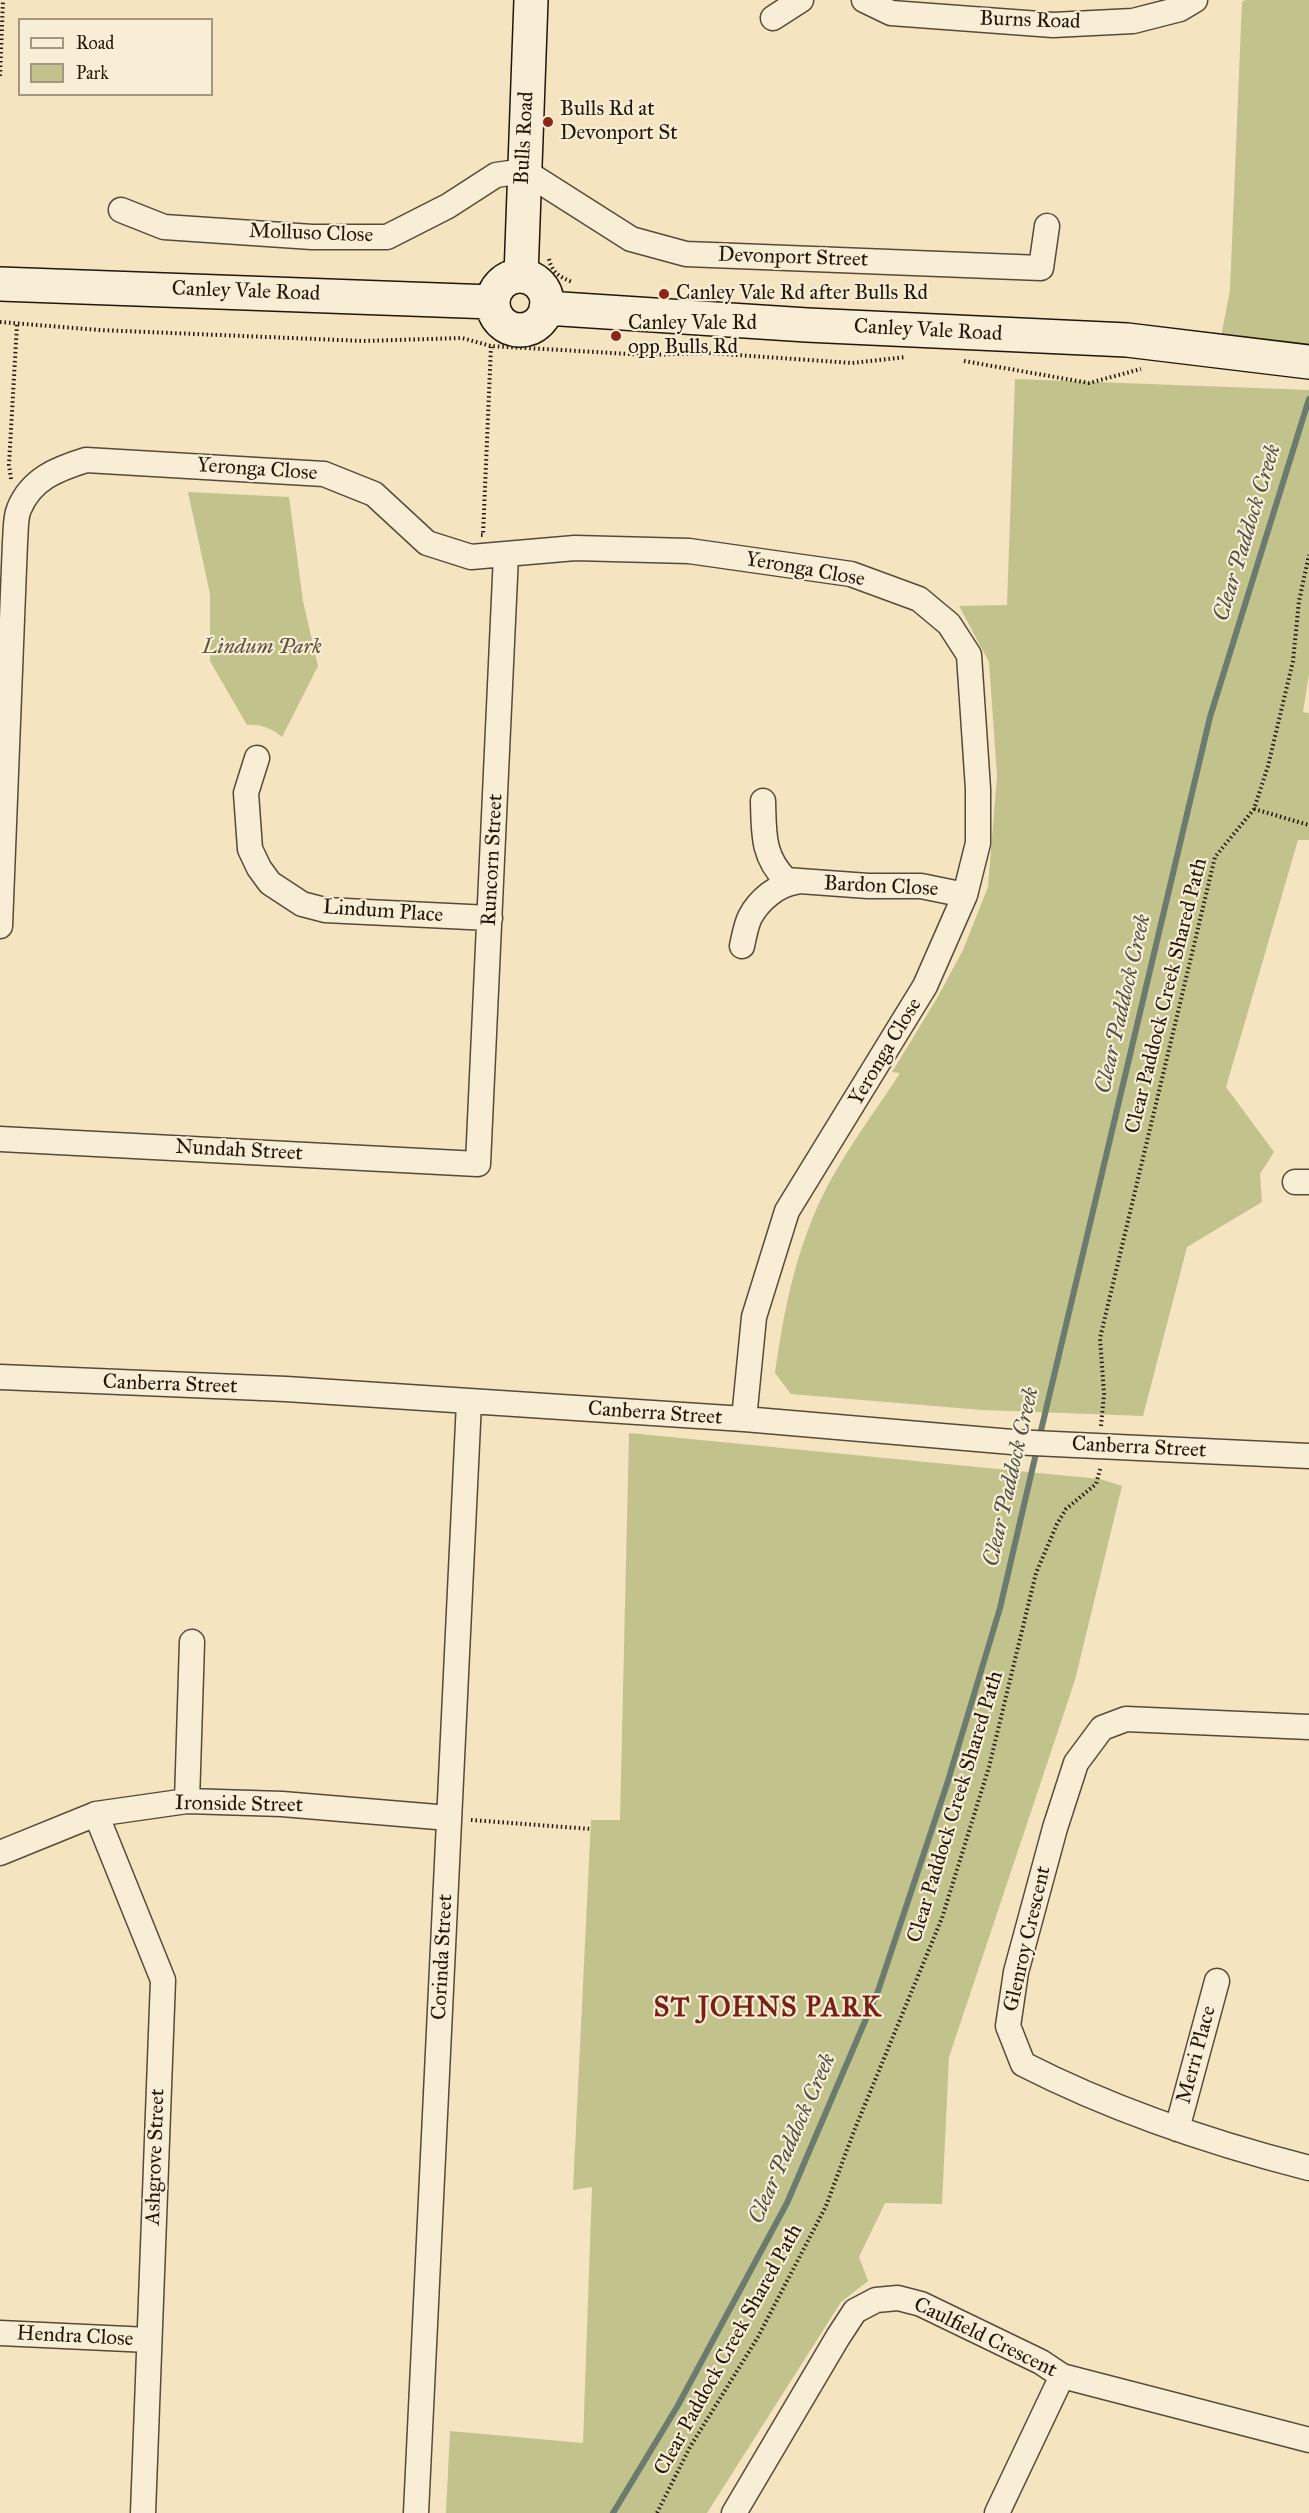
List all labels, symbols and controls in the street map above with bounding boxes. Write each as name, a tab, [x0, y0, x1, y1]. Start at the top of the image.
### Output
street label: Burns Road	[979, 7, 1081, 35]
legend	[18, 18, 213, 96]
text: Road	[76, 32, 114, 54]
text: Park	[76, 62, 109, 84]
street label: Bulls Road	[510, 91, 540, 185]
place label: Bulls Rd at Devonport St	[560, 97, 678, 147]
marker: Bulls Rd at Devonport St	[541, 115, 555, 129]
street label: Molluso Close	[248, 219, 374, 249]
street label: Devonport Street	[717, 243, 869, 273]
street label: Canley Vale Road	[171, 277, 321, 307]
place label: Canley Vale Rd after Bulls Rd	[676, 281, 928, 307]
marker: Canley Vale Rd after Bulls Rd	[657, 287, 671, 301]
place label: Canley Vale Rd opp Bulls Rd	[628, 311, 757, 361]
street label: Canley Vale Road	[853, 315, 1003, 347]
marker: Canley Vale Rd opp Bulls Rd	[609, 329, 623, 343]
water label: Clear Paddock Creek	[1209, 441, 1287, 625]
street label: Yeronga Close	[196, 453, 318, 487]
street label: Yeronga Close	[743, 547, 867, 593]
park label: Lindum Park	[202, 635, 322, 661]
street label: Runcorn Street	[477, 793, 509, 927]
street label: Clear Paddock Creek Shared Path	[1121, 856, 1213, 1136]
street label: Bardon Close	[823, 871, 939, 903]
street label: Lindum Place	[322, 895, 444, 929]
water label: Clear Paddock Creek	[1091, 912, 1157, 1096]
street label: Yeronga Close	[844, 994, 928, 1110]
street label: Nundah Street	[175, 1135, 303, 1167]
street label: Canberra Street	[102, 1370, 238, 1400]
water label: Clear Paddock Creek	[979, 1385, 1045, 1569]
street label: Canberra Street	[587, 1397, 723, 1431]
street label: Canberra Street	[1071, 1432, 1207, 1464]
street label: Clear Paddock Creek Shared Path	[903, 1668, 1009, 1946]
street label: Ironside Street	[175, 1791, 303, 1819]
street label: Glenroy Crescent	[999, 1864, 1057, 2014]
street label: Corinda Street	[427, 1893, 459, 2021]
district label: ST JOHNS PARK	[654, 1993, 882, 2025]
street label: Merri Place	[1172, 2003, 1222, 2107]
water label: Clear Paddock Creek	[744, 2050, 842, 2228]
street label: Ashgrove Street	[141, 2088, 171, 2226]
street label: Clear Paddock Creek Shared Path	[649, 2220, 809, 2480]
street label: Caulfield Crescent	[909, 2292, 1061, 2384]
street label: Hendra Close	[16, 2321, 134, 2353]

